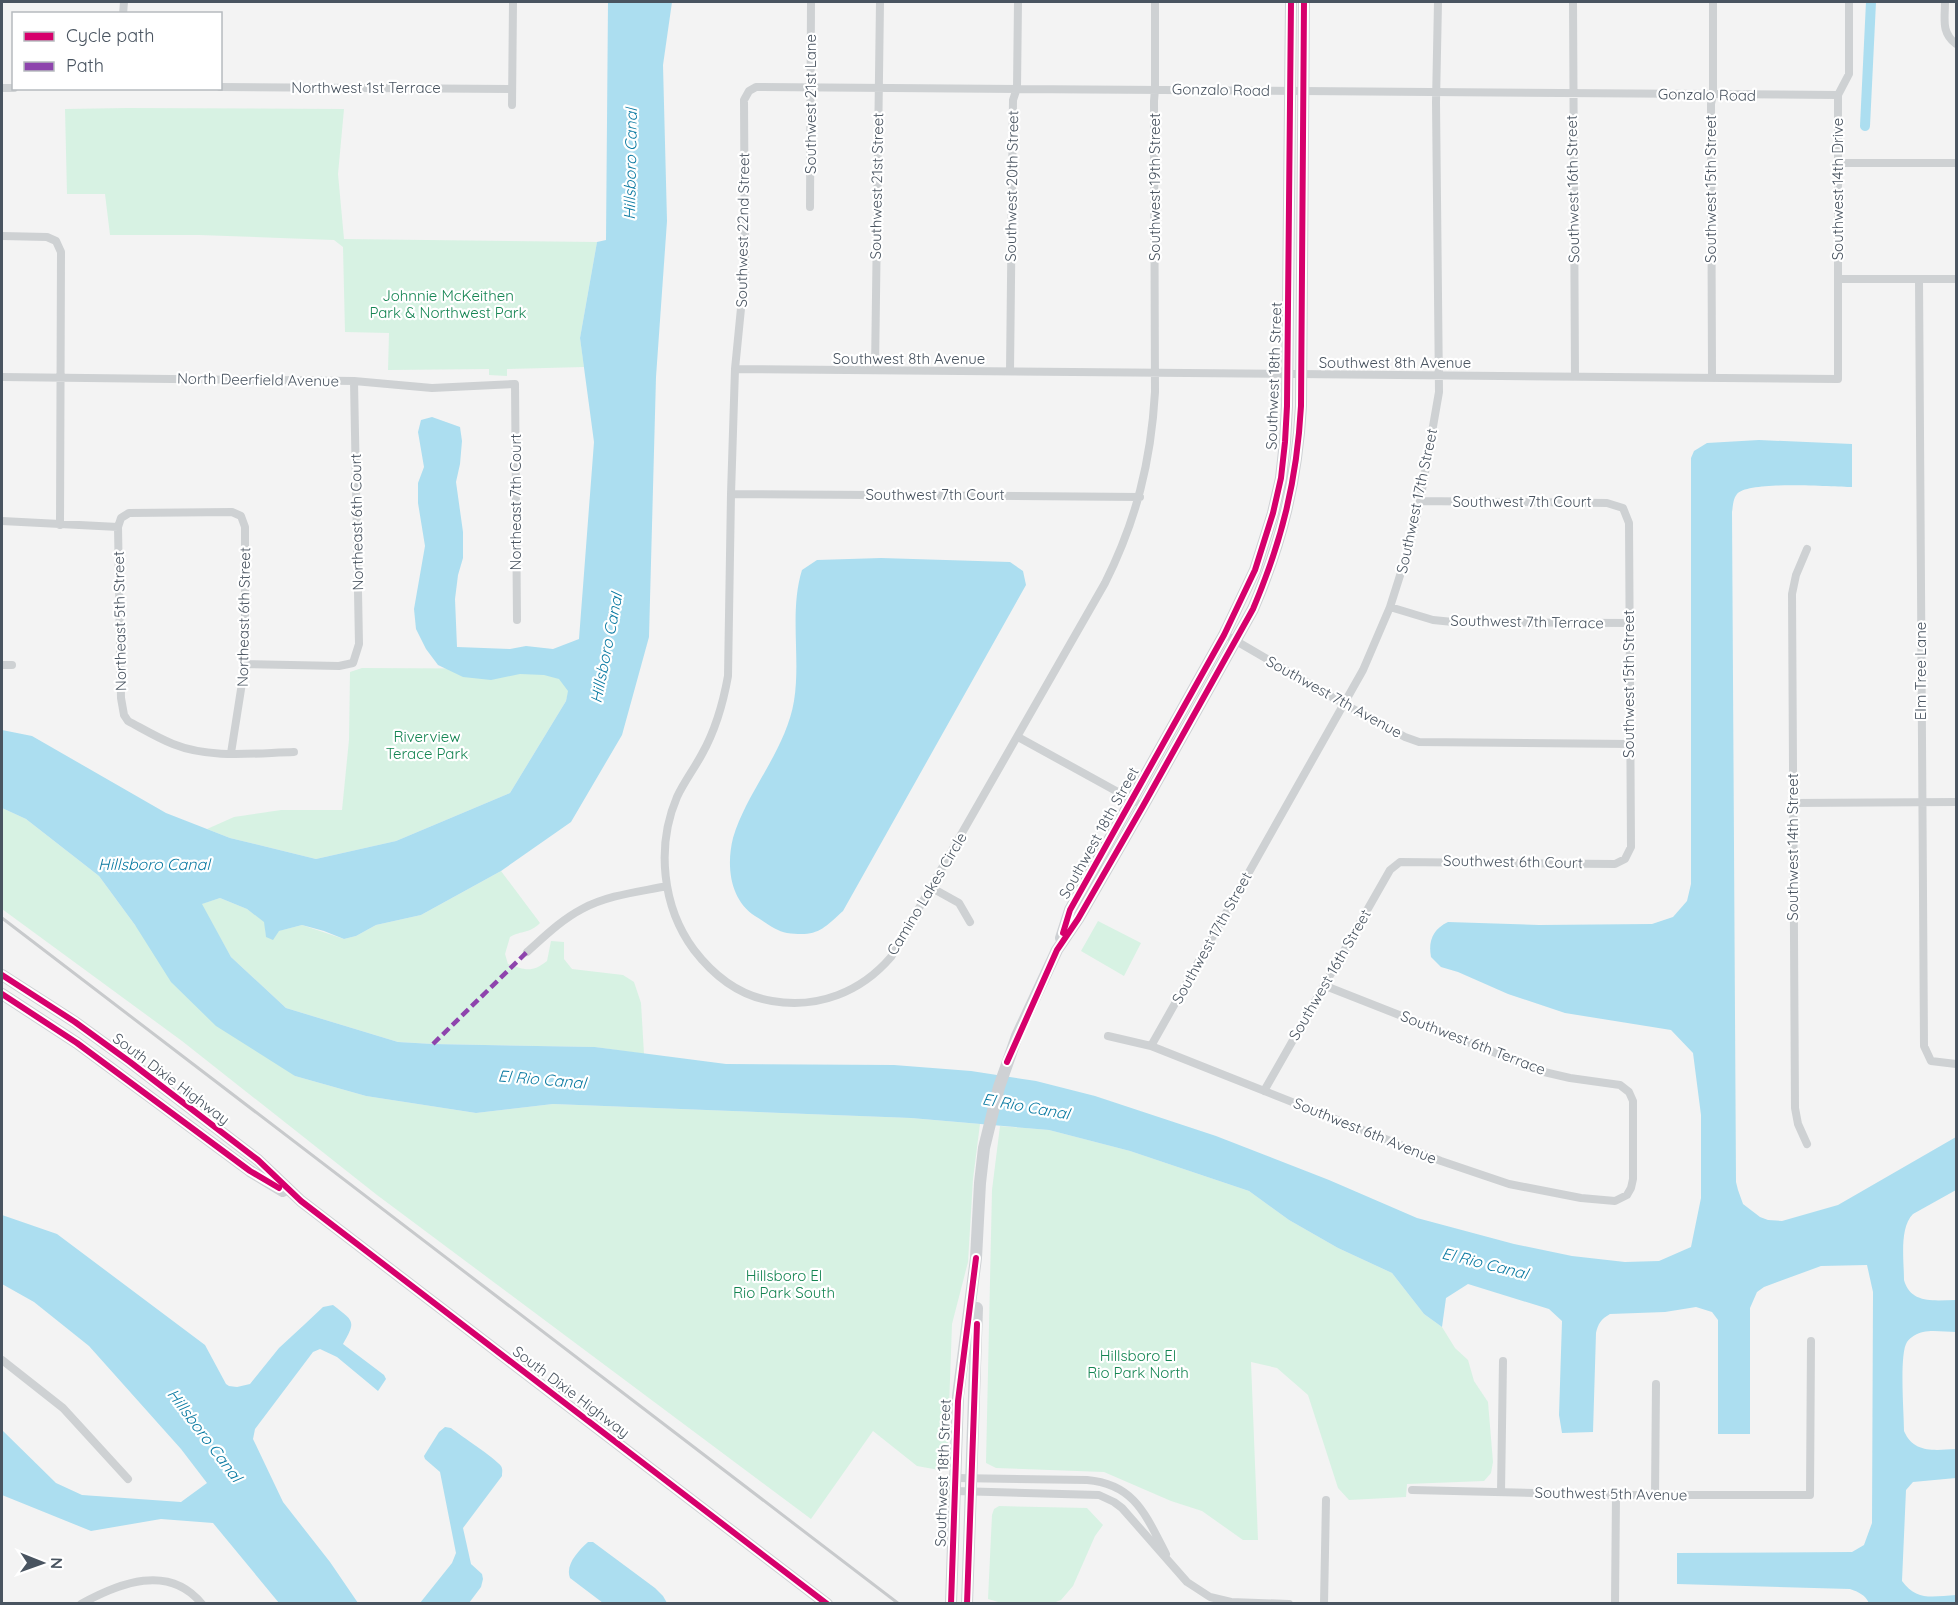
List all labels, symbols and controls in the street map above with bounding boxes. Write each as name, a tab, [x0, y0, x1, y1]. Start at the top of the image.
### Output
legend	[12, 12, 222, 90]
text: Cycle path	[66, 24, 154, 47]
street label: Southwest 21st Lane	[801, 34, 820, 174]
text: Path	[66, 54, 104, 77]
street label: Northwest 1st Terrace	[291, 78, 441, 97]
street label: Gonzalo Road	[1172, 79, 1270, 100]
street label: Gonzalo Road	[1658, 84, 1756, 105]
water label: Hillsboro Canal	[619, 106, 641, 220]
street label: Southwest 20th Street	[1001, 110, 1022, 262]
street label: Southwest 21st Street	[866, 113, 887, 259]
street label: Southwest 19th Street	[1145, 113, 1164, 261]
street label: Southwest 16th Street	[1562, 115, 1583, 263]
street label: Southwest 15th Street	[1701, 115, 1720, 263]
street label: Southwest 14th Drive	[1828, 118, 1847, 260]
street label: Southwest 22nd Street	[732, 152, 753, 308]
park label: Johnnie McKeithen Park & Northwest Park	[369, 286, 527, 322]
street label: Southwest 18th Street	[1261, 302, 1286, 450]
street label: Southwest 8th Avenue	[833, 349, 985, 368]
street label: Southwest 8th Avenue	[1319, 353, 1471, 372]
street label: North Deerfield Avenue	[177, 369, 339, 390]
street label: Southwest 17th Street	[1392, 427, 1441, 575]
street label: Northeast 7th Court	[506, 434, 525, 570]
street label: Northeast 6th Court	[346, 453, 367, 591]
street label: Southwest 7th Court	[865, 485, 1005, 504]
street label: Southwest 7th Court	[1452, 492, 1592, 511]
street label: Northeast 6th Street	[233, 547, 254, 687]
street label: Northeast 5th Street	[109, 551, 130, 691]
water label: Hillsboro Canal	[586, 589, 627, 705]
street label: Southwest 15th Street	[1619, 610, 1638, 758]
street label: Southwest 7th Terrace	[1450, 611, 1604, 632]
street label: Elm Tree Lane	[1911, 622, 1930, 720]
street label: Southwest 7th Avenue	[1263, 651, 1405, 742]
park label: Riverview Terace Park	[386, 727, 468, 763]
street label: Southwest 18th Street	[1054, 763, 1143, 902]
street label: Southwest 14th Street	[1783, 773, 1802, 921]
street label: Camino Lakes Circle	[882, 829, 971, 959]
street label: Southwest 6th Court	[1443, 851, 1583, 872]
water label: Hillsboro Canal	[98, 854, 212, 874]
street label: Southwest 17th Street	[1167, 869, 1256, 1007]
street label: Southwest 16th Street	[1284, 906, 1375, 1044]
street label: Southwest 6th Terrace	[1398, 1006, 1548, 1079]
street label: South Dixie Highway	[109, 1028, 234, 1129]
water label: El Rio Canal	[497, 1065, 589, 1093]
water label: El Rio Canal	[981, 1089, 1073, 1124]
street label: Southwest 6th Avenue	[1291, 1093, 1440, 1168]
water label: El Rio Canal	[1440, 1243, 1532, 1284]
park label: Hillsboro El Rio Park South	[733, 1266, 835, 1302]
street label: South Dixie Highway	[509, 1341, 634, 1442]
park label: Hillsboro El Rio Park North	[1087, 1346, 1189, 1382]
water label: Hillsboro Canal	[163, 1384, 248, 1488]
street label: Southwest 18th Street	[930, 1399, 955, 1547]
street label: Southwest 5th Avenue	[1534, 1483, 1688, 1504]
north arrow	[12, 1533, 72, 1593]
text: N	[47, 1557, 67, 1569]

